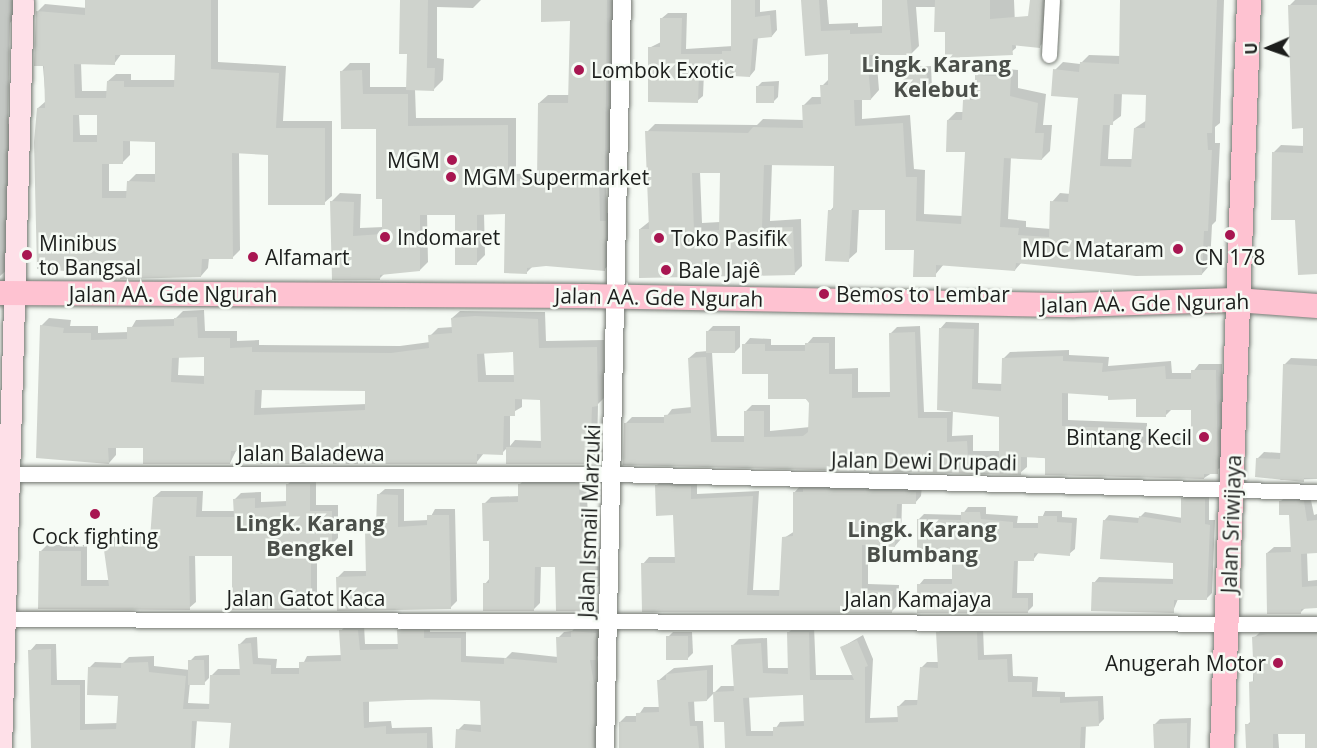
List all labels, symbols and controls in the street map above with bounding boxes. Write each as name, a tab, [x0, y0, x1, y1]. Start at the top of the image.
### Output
north arrow	[1239, 18, 1299, 78]
text: U	[1240, 42, 1262, 55]
district label: Lingk. Karang Kelebut	[861, 50, 1011, 101]
place label: Lombok Exotic	[591, 57, 734, 83]
marker: Lombok Exotic	[572, 63, 586, 77]
place label: MGM	[387, 147, 440, 173]
marker: MGM	[445, 153, 459, 167]
place label: MGM Supermarket	[463, 164, 649, 190]
marker: MGM Supermarket	[444, 170, 458, 184]
place label: Indomaret	[397, 224, 500, 250]
place label: Toko Pasifik	[671, 225, 787, 251]
marker: CN 178	[1223, 228, 1237, 242]
place label: Minibus to Bangsal	[39, 230, 141, 280]
marker: Indomaret	[378, 230, 392, 244]
marker: Toko Pasifik	[652, 231, 666, 245]
place label: MDC Mataram	[1022, 236, 1164, 262]
marker: MDC Mataram	[1169, 240, 1187, 258]
place label: Alfamart	[265, 244, 349, 270]
place label: CN 178	[1195, 244, 1265, 270]
marker: Minibus to Bangsal	[20, 248, 34, 262]
marker: Alfamart	[246, 250, 260, 264]
place label: Bale Jajê	[678, 257, 760, 283]
marker: Bale Jajê	[659, 263, 673, 277]
street label: Jalan AA. Gde Ngurah	[69, 281, 277, 307]
place label: Bemos to Lembar	[836, 281, 1010, 307]
street label: Jalan AA. Gde Ngurah	[554, 283, 764, 311]
marker: Bemos to Lembar	[817, 287, 831, 301]
street label: Jalan AA. Gde Ngurah	[1040, 289, 1250, 317]
street label: Jalan Ismail Marzuki	[573, 424, 605, 618]
place label: Bintang Kecil	[1066, 424, 1192, 450]
marker: Bintang Kecil	[1197, 430, 1211, 444]
street label: Jalan Baladewa	[237, 440, 385, 466]
street label: Jalan Dewi Drupadi	[831, 447, 1017, 475]
street label: Jalan Sriwijaya	[1216, 454, 1246, 594]
marker: Cock fighting	[88, 507, 102, 521]
district label: Lingk. Karang Bengkel	[235, 509, 385, 560]
district label: Lingk. Karang Blumbang	[847, 515, 997, 566]
place label: Cock fighting	[32, 523, 158, 549]
street label: Jalan Gatot Kaca	[227, 585, 385, 611]
street label: Jalan Kamajaya	[844, 586, 992, 612]
place label: Anugerah Motor	[1105, 650, 1266, 676]
marker: Anugerah Motor	[1271, 656, 1285, 670]

